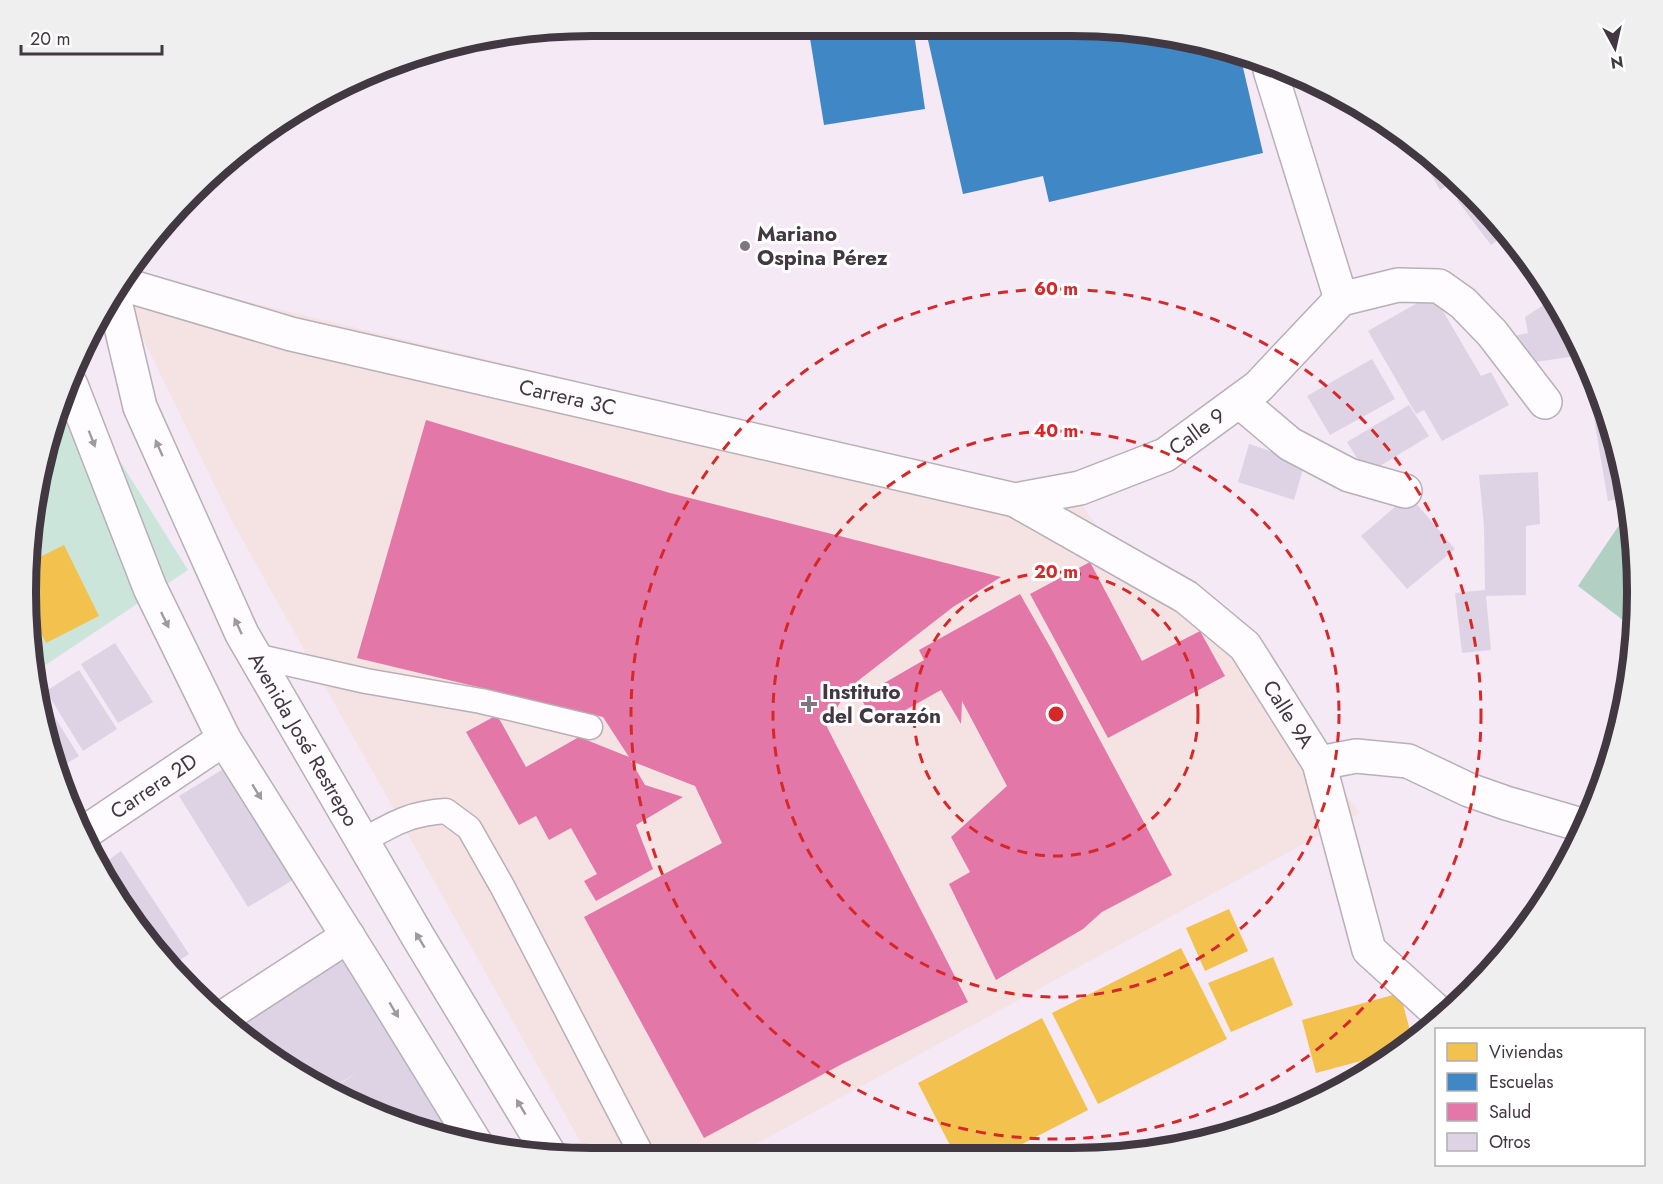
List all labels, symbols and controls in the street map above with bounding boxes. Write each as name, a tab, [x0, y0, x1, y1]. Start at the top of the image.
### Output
scale bar	[21, 18, 162, 56]
north arrow	[1585, 18, 1645, 78]
text: 20 m	[30, 26, 70, 52]
text: N	[1609, 50, 1625, 75]
place label: Mariano Ospina Pérez	[757, 219, 888, 273]
marker: Mariano Ospina Pérez	[738, 239, 752, 253]
text: 60 m	[1034, 276, 1078, 302]
street label: Carrera 3C	[516, 372, 619, 423]
street label: Calle 9	[1163, 401, 1231, 462]
text: 40 m	[1034, 418, 1078, 444]
one-way arrow	[87, 431, 97, 449]
one-way arrow	[154, 439, 163, 456]
text: 20 m	[1034, 559, 1078, 585]
one-way arrow	[160, 611, 170, 629]
one-way arrow	[234, 617, 243, 634]
street label: Avenida José Restrepo	[241, 647, 366, 832]
street label: Calle 9A	[1255, 674, 1321, 754]
place label: Instituto del Corazón	[822, 677, 941, 731]
marker: Instituto del Corazón	[800, 695, 818, 713]
centre of rings	[1046, 704, 1066, 724]
street label: Carrera 2D	[104, 746, 203, 826]
one-way arrow	[252, 784, 263, 800]
one-way arrow	[414, 932, 425, 948]
one-way arrow	[389, 1002, 400, 1018]
legend	[1435, 1028, 1645, 1166]
text: Viviendas	[1489, 1039, 1563, 1065]
text: Escuelas	[1489, 1069, 1554, 1095]
one-way arrow	[515, 1099, 526, 1115]
text: Salud	[1489, 1099, 1531, 1125]
text: Otros	[1489, 1129, 1531, 1155]

